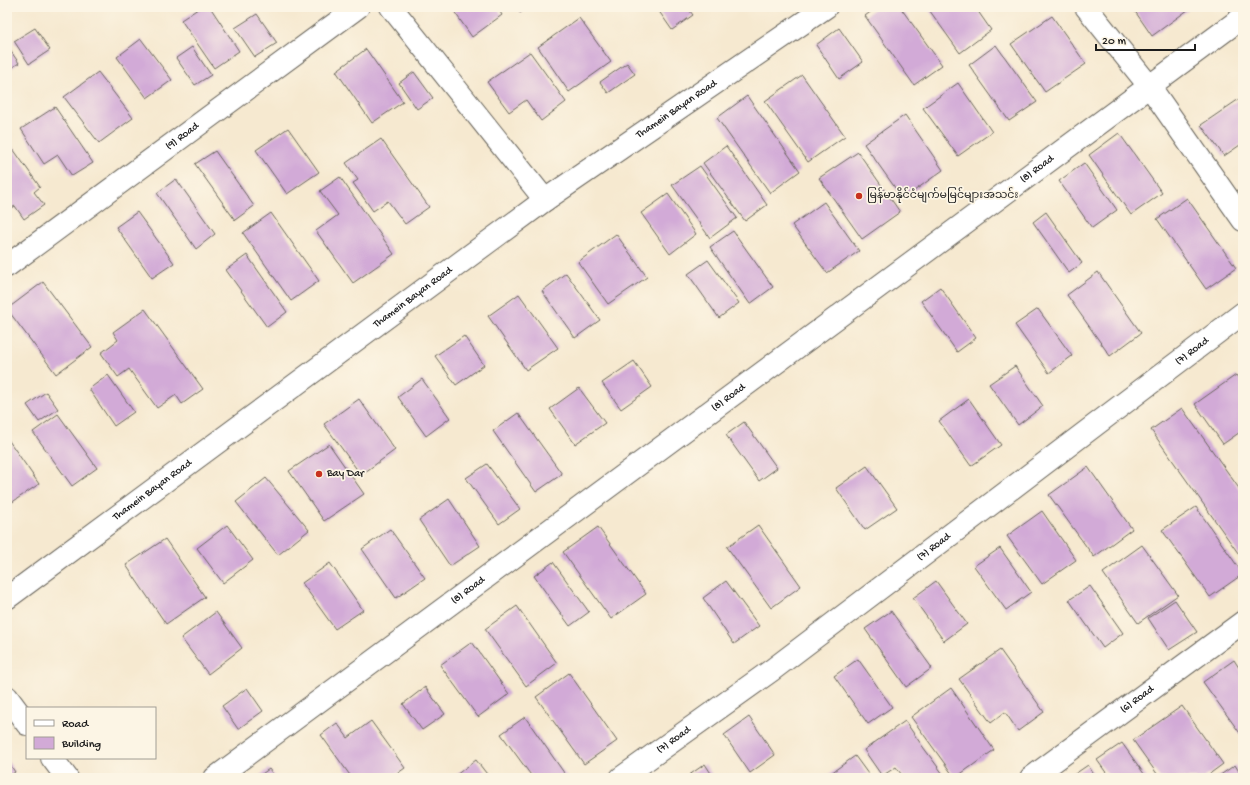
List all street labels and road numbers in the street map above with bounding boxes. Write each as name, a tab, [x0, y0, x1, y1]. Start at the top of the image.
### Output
street label: Thamein Bayan Road	[633, 77, 721, 142]
street label: (9) Road	[163, 119, 203, 153]
street label: (8) Road	[1018, 152, 1058, 186]
street label: Thamein Bayan Road	[370, 264, 456, 331]
street label: (7) Road	[1173, 334, 1213, 368]
street label: (8) Road	[709, 380, 749, 414]
street label: Thamein Bayan Road	[110, 456, 196, 524]
street label: (7) Road	[915, 530, 954, 564]
street label: (8) Road	[449, 573, 489, 607]
street label: (6) Road	[1118, 683, 1158, 716]
street label: (7) Road	[655, 723, 694, 756]

